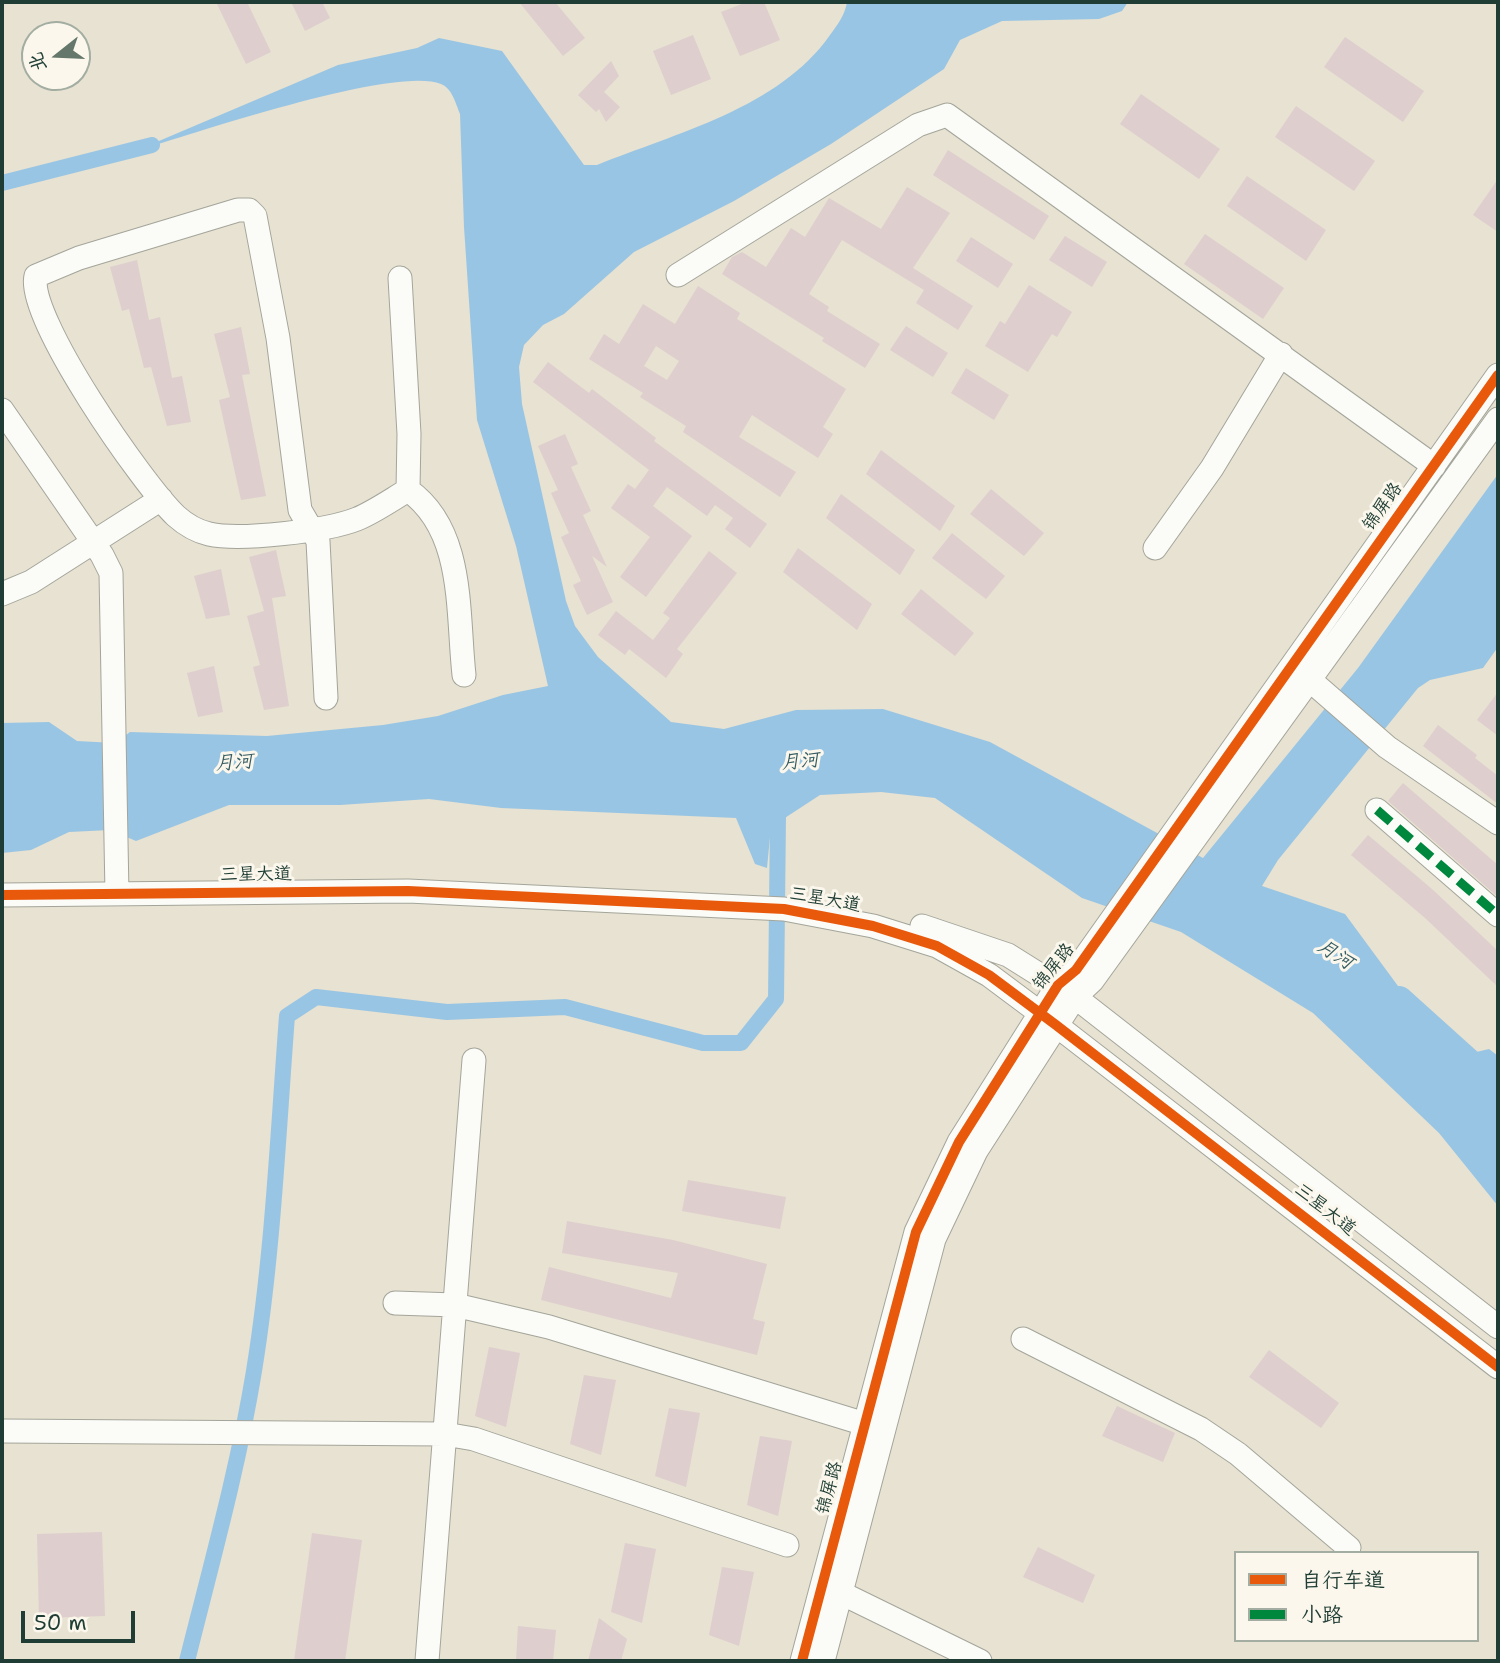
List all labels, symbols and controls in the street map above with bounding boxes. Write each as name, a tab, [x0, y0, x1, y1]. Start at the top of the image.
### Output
north arrow	[21, 21, 91, 91]
text: 北	[23, 49, 52, 75]
street label: 锦屏路	[1359, 479, 1407, 535]
water label: 月河	[780, 749, 820, 775]
water label: 月河	[214, 750, 254, 776]
street label: 三星大道	[220, 864, 292, 886]
street label: 三星大道	[788, 883, 862, 917]
water label: 月河	[1313, 935, 1357, 975]
street label: 锦屏路	[1029, 939, 1079, 995]
street label: 三星大道	[1290, 1179, 1360, 1241]
street label: 锦屏路	[813, 1459, 847, 1517]
legend	[1234, 1551, 1479, 1642]
text: 自行车道	[1301, 1566, 1385, 1594]
scale bar	[24, 1596, 138, 1640]
text: 小路	[1301, 1601, 1343, 1629]
text: 50 m	[34, 1609, 87, 1637]

